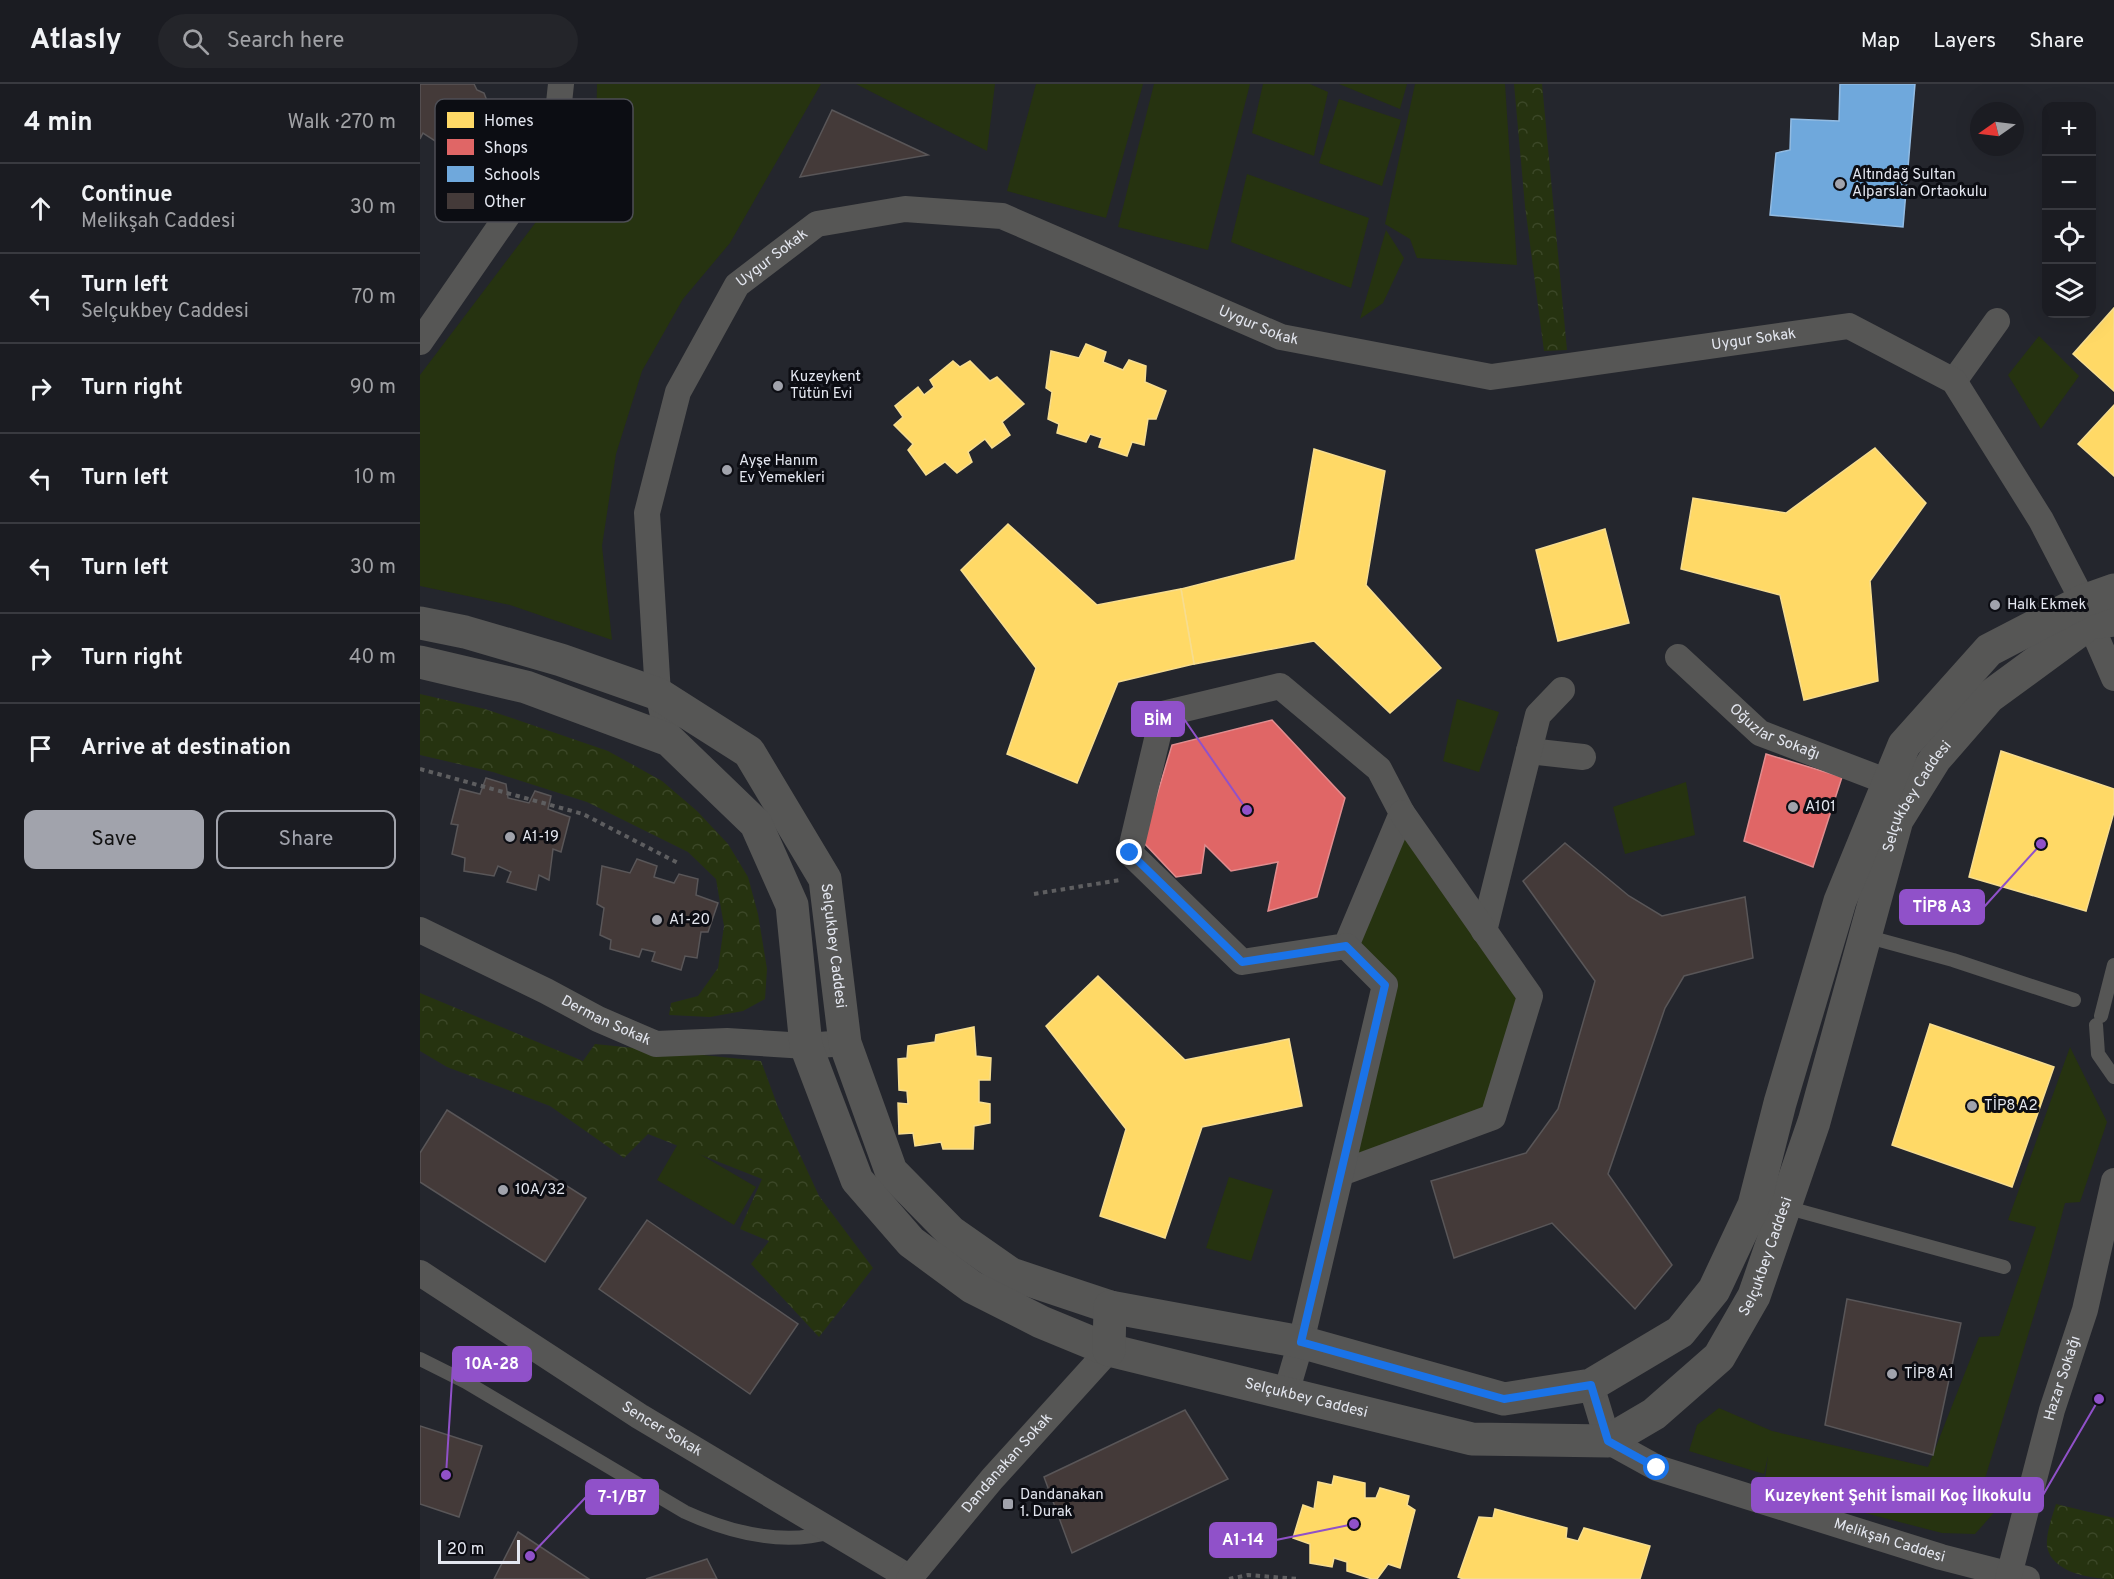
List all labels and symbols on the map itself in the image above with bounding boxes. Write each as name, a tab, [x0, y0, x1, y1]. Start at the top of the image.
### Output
legend	[435, 99, 633, 222]
north arrow	[1970, 102, 2024, 156]
text: Homes	[484, 112, 534, 132]
text: Shops	[484, 139, 528, 159]
text: Schools	[484, 166, 540, 186]
place label: Altındağ Sultan Alparslan Ortaokulu	[1852, 166, 1987, 202]
marker: Altındağ Sultan Alparslan Ortaokulu	[1833, 177, 1847, 191]
text: Other	[484, 193, 526, 213]
street label: Uygur Sokak	[733, 225, 812, 292]
street label: Uygur Sokak	[1215, 301, 1300, 350]
street label: Uygur Sokak	[1710, 324, 1797, 355]
place label: Kuzeykent Tütün Evi	[790, 368, 861, 404]
marker: Kuzeykent Tütün Evi	[771, 379, 785, 393]
place label: Ayşe Hanım Ev Yemekleri	[739, 452, 825, 488]
marker: Ayşe Hanım Ev Yemekleri	[720, 463, 734, 477]
place label: Halk Ekmek	[2007, 596, 2086, 615]
marker: Halk Ekmek	[1988, 598, 2002, 612]
street label: Oğuzlar Sokağı	[1725, 700, 1822, 764]
callout: BİM	[1132, 702, 1184, 736]
text: BİM	[1144, 709, 1172, 731]
street label: Selçukbey Caddesi	[1879, 737, 1956, 854]
place label: A101	[1805, 798, 1836, 817]
marker: A101	[1786, 800, 1800, 814]
place label: A1-19	[522, 828, 559, 847]
marker: A1-19	[503, 830, 517, 844]
route end	[1116, 839, 1142, 865]
street label: Selçukbey Caddesi	[816, 882, 850, 1010]
callout: TİP8 A3	[1900, 890, 1984, 924]
text: TİP8 A3	[1913, 896, 1971, 918]
place label: A1-20	[669, 911, 710, 930]
marker: A1-20	[650, 913, 664, 927]
street label: Derman Sokak	[558, 991, 654, 1050]
place label: TİP8 A2	[1984, 1096, 2038, 1116]
marker: TİP8 A2	[1965, 1099, 1979, 1113]
place label: 10A/32	[515, 1181, 565, 1200]
marker: 10A/32	[496, 1183, 510, 1197]
street label: Selçukbey Caddesi	[1735, 1194, 1797, 1320]
street label: Hazar Sokağı	[2040, 1333, 2085, 1423]
callout: 10A-28	[453, 1347, 531, 1381]
text: 10A-28	[465, 1355, 519, 1375]
place label: TİP8 A1	[1904, 1364, 1954, 1384]
marker: TİP8 A1	[1885, 1367, 1899, 1381]
street label: Selçukbey Caddesi	[1243, 1374, 1370, 1423]
street label: Sencer Sokak	[618, 1398, 706, 1461]
street label: Dandanakan Sokak	[958, 1409, 1057, 1517]
route start	[1643, 1454, 1669, 1480]
callout: Kuzeykent Şehit İsmail Koç İlkokulu	[1752, 1478, 2043, 1512]
callout: 7-1/B7	[586, 1480, 658, 1514]
text: Kuzeykent Şehit İsmail Koç İlkokulu	[1765, 1485, 2031, 1507]
place label: Dandanakan 1. Durak	[1020, 1486, 1104, 1522]
text: 7-1/B7	[598, 1488, 646, 1508]
marker: Dandanakan 1. Durak	[1001, 1497, 1015, 1511]
street label: Melikşah Caddesi	[1831, 1514, 1947, 1567]
callout: A1-14	[1210, 1523, 1276, 1557]
text: A1-14	[1222, 1531, 1264, 1551]
scale bar	[438, 1537, 520, 1564]

